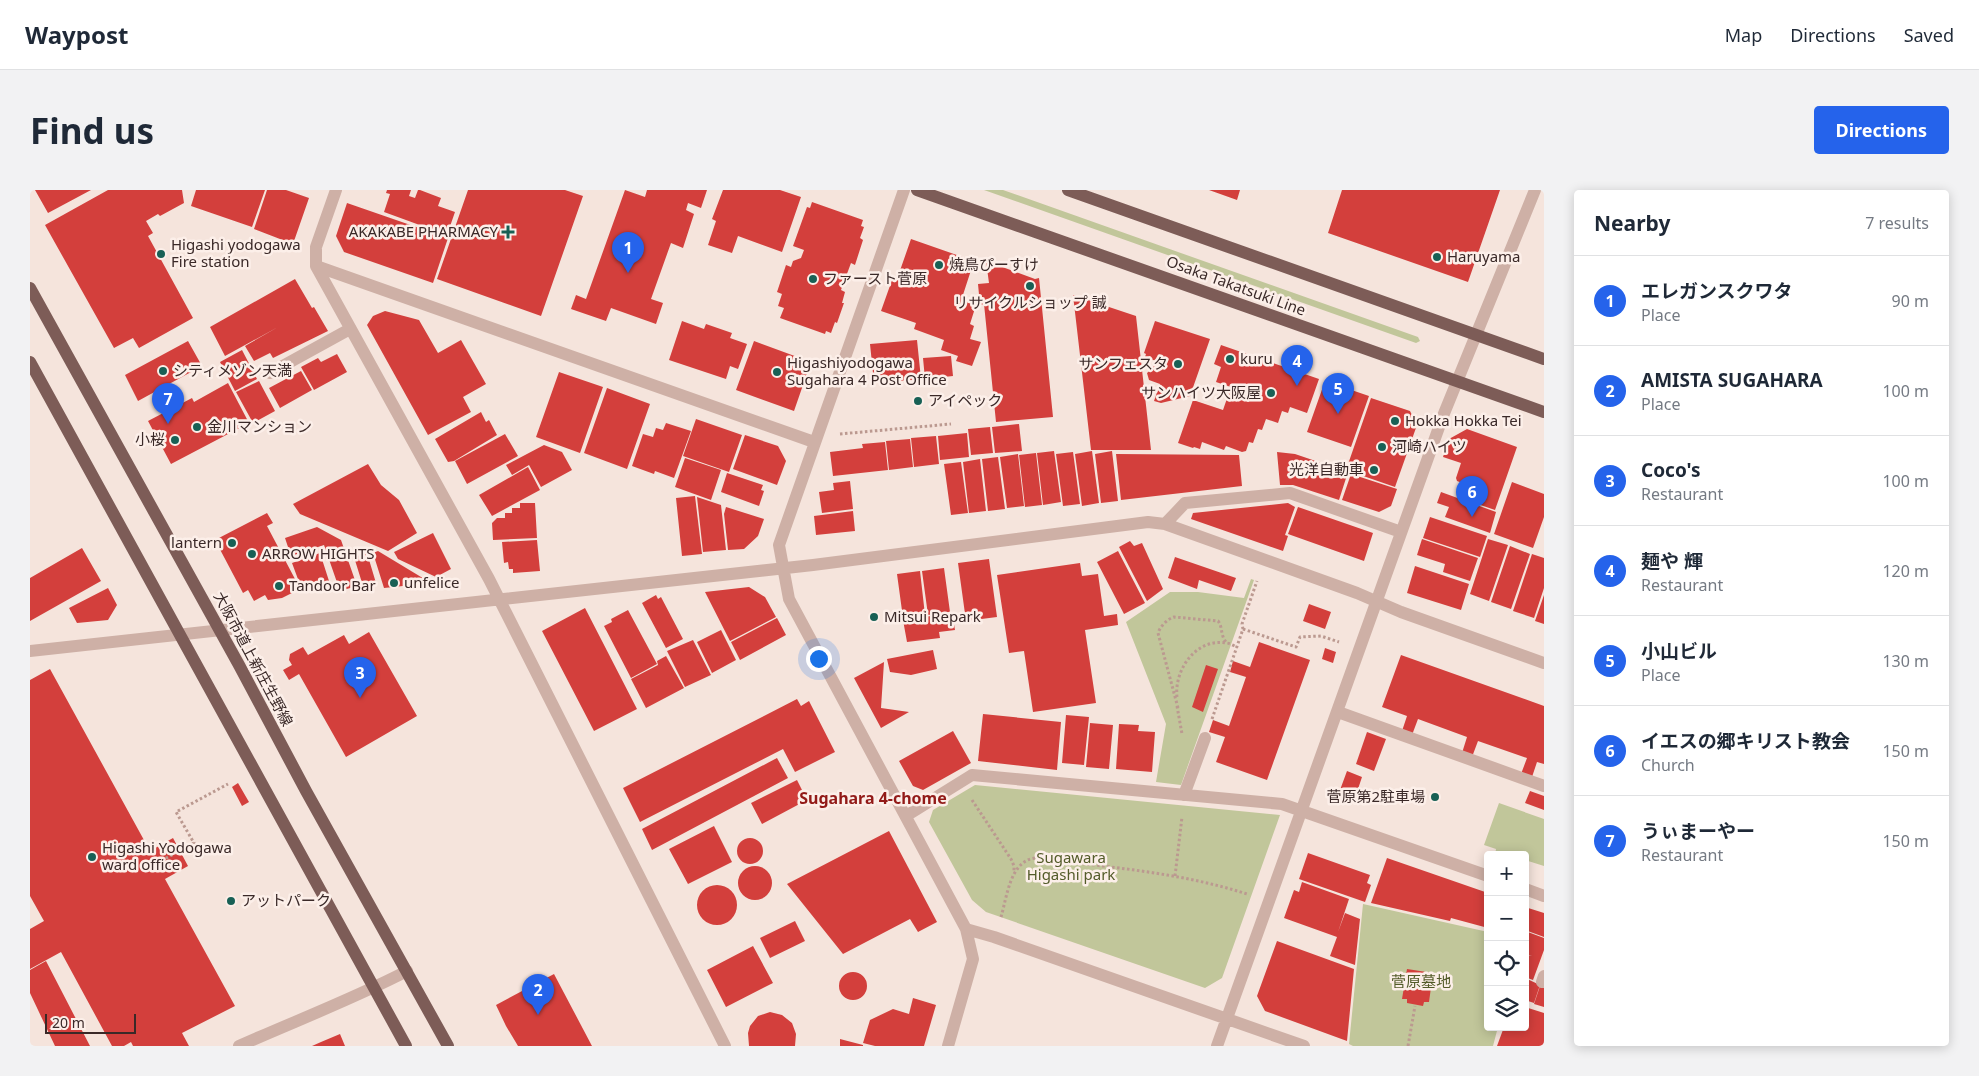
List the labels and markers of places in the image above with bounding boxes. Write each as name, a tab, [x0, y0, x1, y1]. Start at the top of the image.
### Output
place label: AKAKABE PHARMACY	[349, 221, 499, 241]
marker: AKAKABE PHARMACY	[502, 226, 514, 238]
pin: 1	[612, 232, 644, 273]
place label: Higashi yodogawa Fire station	[171, 234, 301, 271]
place label: Haruyama	[1447, 246, 1521, 266]
marker: Higashi yodogawa Fire station	[155, 248, 167, 260]
marker: Haruyama	[1431, 251, 1443, 263]
place label: 焼鳥ぴーすけ	[949, 254, 1039, 274]
marker: 焼鳥ぴーすけ	[933, 259, 945, 271]
place label: ファースト菅原	[823, 268, 927, 288]
marker: ファースト菅原	[807, 273, 819, 285]
marker: リサイクルショップ 誠	[1024, 280, 1036, 292]
place label: リサイクルショップ 誠	[953, 292, 1107, 312]
pin: 4	[1281, 345, 1313, 386]
place label: kuru	[1240, 348, 1273, 368]
place label: Higashiyodogawa Sugahara 4 Post Office	[787, 352, 947, 389]
place label: サンフェスタ	[1078, 353, 1168, 373]
marker: kuru	[1224, 353, 1236, 365]
marker: サンフェスタ	[1172, 358, 1184, 370]
place label: シティメゾン天満	[173, 360, 292, 380]
marker: シティメゾン天満	[157, 365, 169, 377]
marker: Higashiyodogawa Sugahara 4 Post Office	[771, 366, 783, 378]
pin: 5	[1322, 373, 1354, 414]
place label: サンハイツ大阪屋	[1141, 382, 1261, 402]
pin: 7	[152, 383, 184, 424]
marker: サンハイツ大阪屋	[1265, 387, 1277, 399]
place label: アイペック	[928, 390, 1002, 410]
marker: アイペック	[912, 395, 924, 407]
place label: Hokka Hokka Tei	[1405, 410, 1522, 430]
marker: Hokka Hokka Tei	[1389, 415, 1401, 427]
place label: 金川マンション	[207, 416, 312, 436]
marker: 金川マンション	[191, 421, 203, 433]
place label: 小桜	[135, 429, 165, 449]
marker: 小桜	[169, 434, 181, 446]
place label: 河崎ハイツ	[1392, 436, 1467, 456]
marker: 河崎ハイツ	[1376, 441, 1388, 453]
place label: 光洋自動車	[1289, 459, 1364, 479]
marker: 光洋自動車	[1368, 464, 1380, 476]
pin: 6	[1456, 476, 1488, 517]
place label: lantern	[171, 532, 222, 552]
marker: lantern	[226, 537, 238, 549]
place label: ARROW HIGHTS	[262, 543, 374, 563]
marker: ARROW HIGHTS	[246, 548, 258, 560]
place label: unfelice	[404, 572, 460, 592]
place label: Tandoor Bar	[289, 575, 376, 595]
marker: unfelice	[388, 577, 400, 589]
marker: Tandoor Bar	[273, 580, 285, 592]
place label: Mitsui Repark	[884, 606, 981, 626]
marker: Mitsui Repark	[868, 611, 880, 623]
pin: 3	[344, 657, 376, 698]
place label: 菅原第2駐車場	[1326, 786, 1425, 806]
marker: 菅原第2駐車場	[1429, 791, 1441, 803]
place label: Higashi Yodogawa ward office	[102, 837, 232, 874]
marker: Higashi Yodogawa ward office	[86, 851, 98, 863]
place label: アットパーク	[241, 890, 331, 910]
marker: アットパーク	[225, 895, 237, 907]
pin: 2	[522, 974, 554, 1015]

